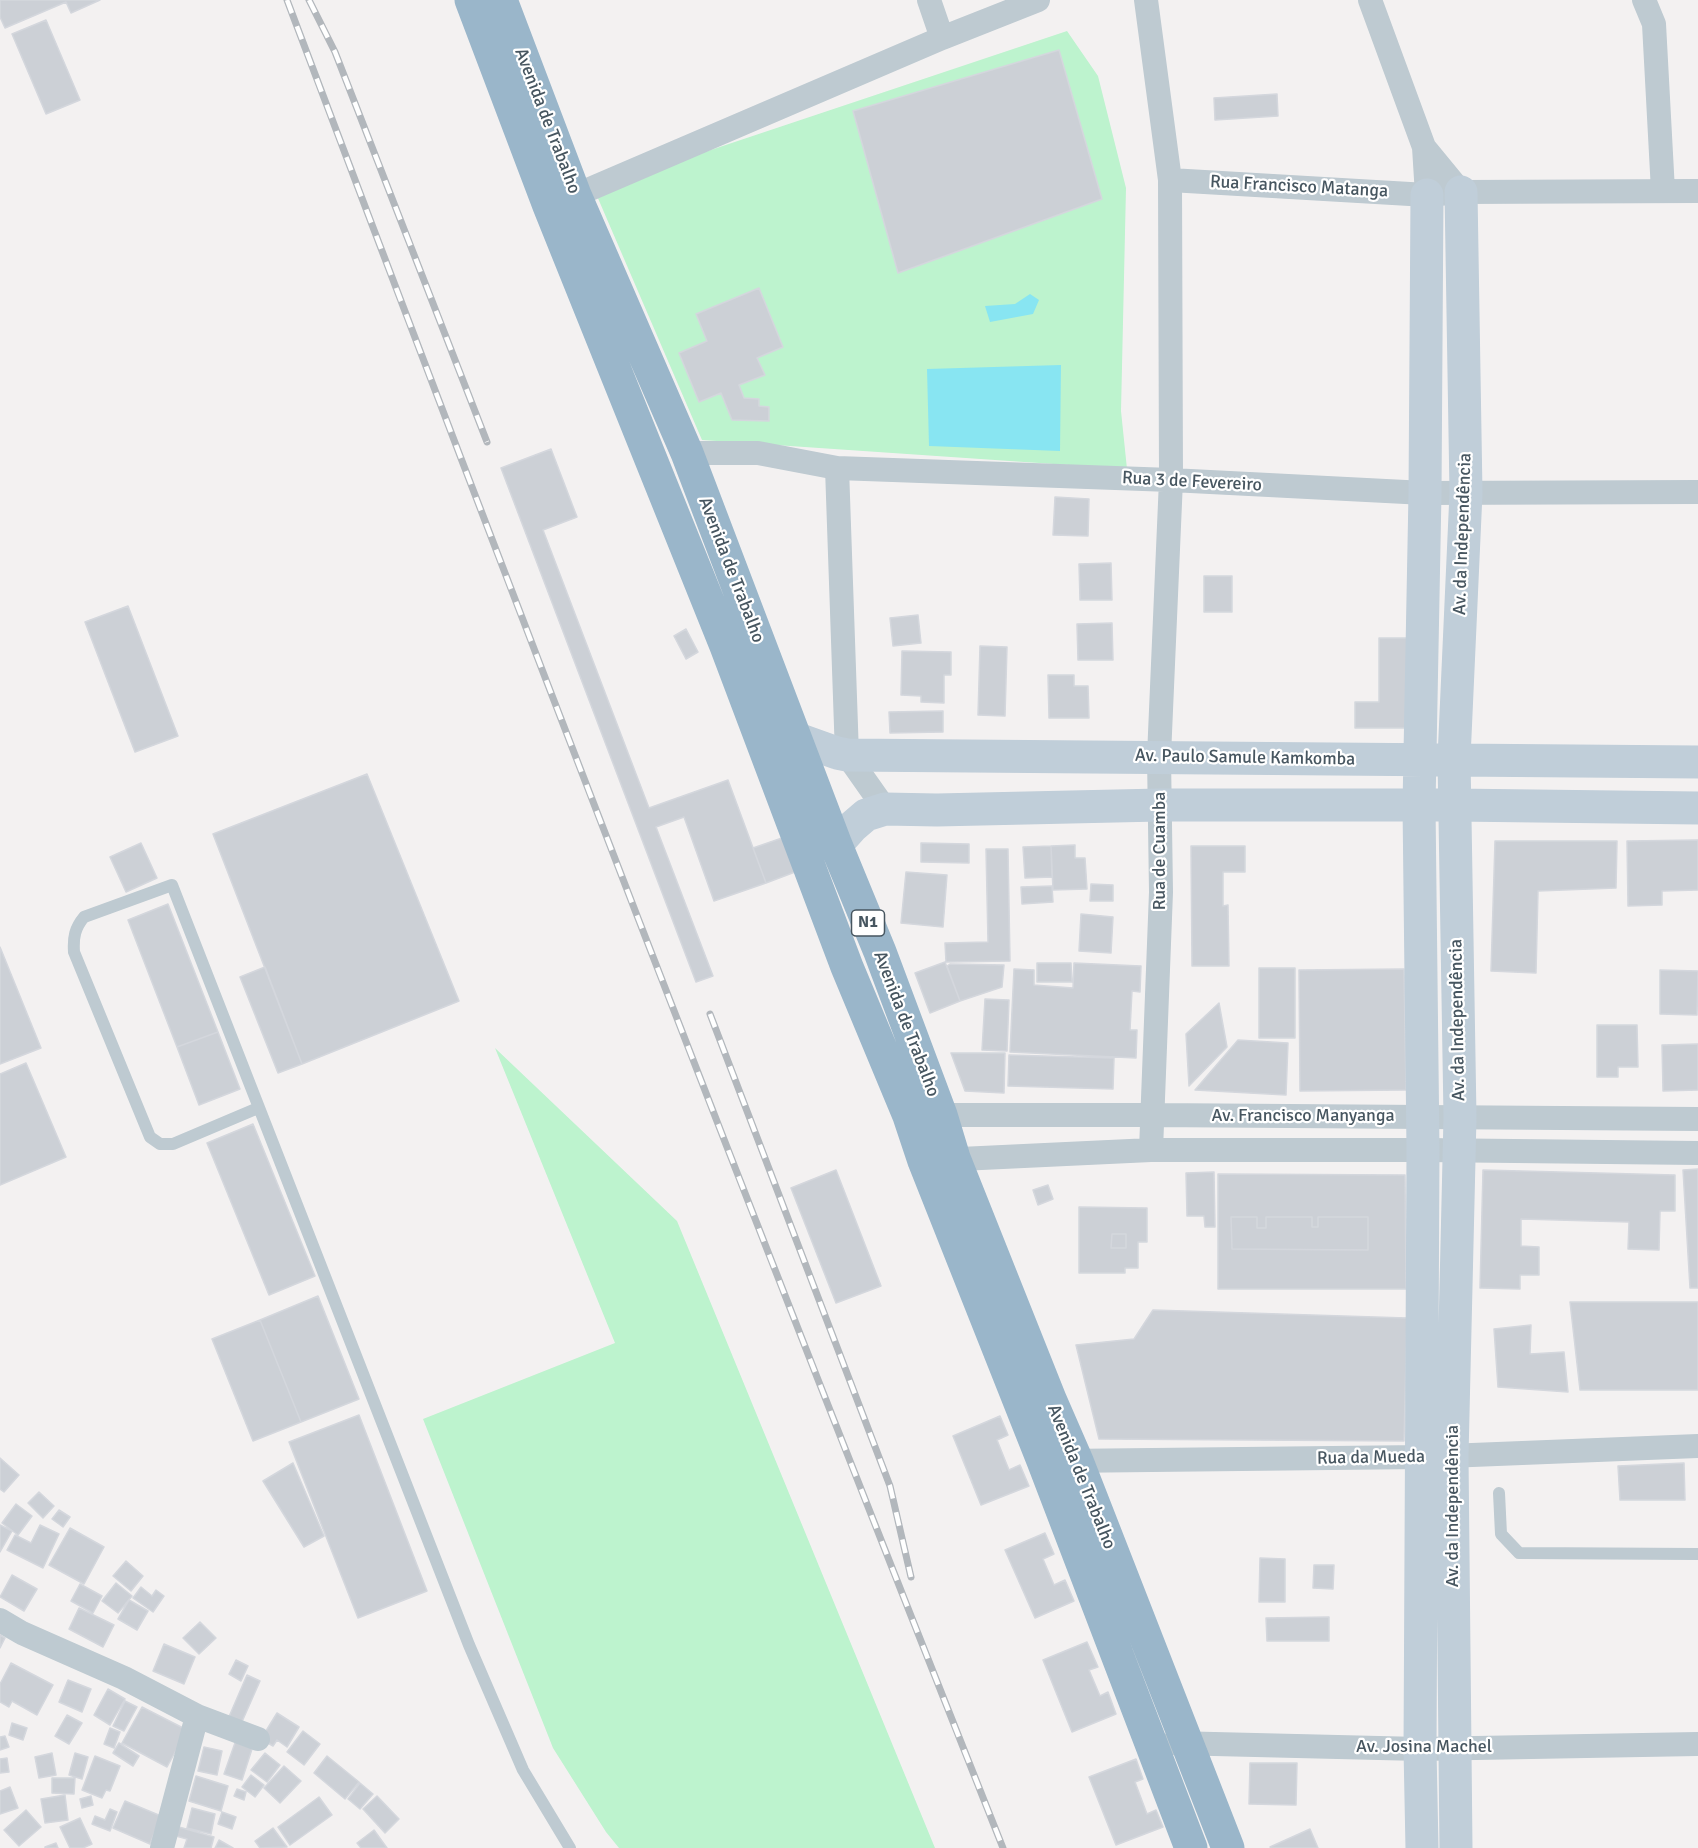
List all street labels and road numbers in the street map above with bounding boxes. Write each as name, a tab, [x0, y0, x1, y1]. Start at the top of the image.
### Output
street label: Avenida de Trabalho	[509, 45, 585, 197]
street label: Rua Francisco Matanga	[1209, 172, 1389, 202]
street label: Av. da Independência	[1449, 453, 1477, 615]
street label: Rua 3 de Fevereiro	[1122, 468, 1262, 496]
street label: Avenida de Trabalho	[693, 494, 769, 646]
street label: Av. Paulo Samule Kamkomba	[1135, 745, 1355, 771]
street label: Rua de Cuamba	[1149, 792, 1171, 910]
road number: N1	[852, 910, 884, 936]
street label: Av. da Independência	[1446, 939, 1470, 1101]
street label: Avenida de Trabalho	[868, 948, 944, 1100]
street label: Av. Francisco Manyanga	[1211, 1105, 1395, 1127]
street label: Avenida de Trabalho	[1042, 1401, 1120, 1553]
street label: Av. da Independência	[1442, 1425, 1464, 1587]
street label: Rua da Mueda	[1317, 1446, 1425, 1470]
street label: Av. Josina Machel	[1356, 1736, 1492, 1758]

